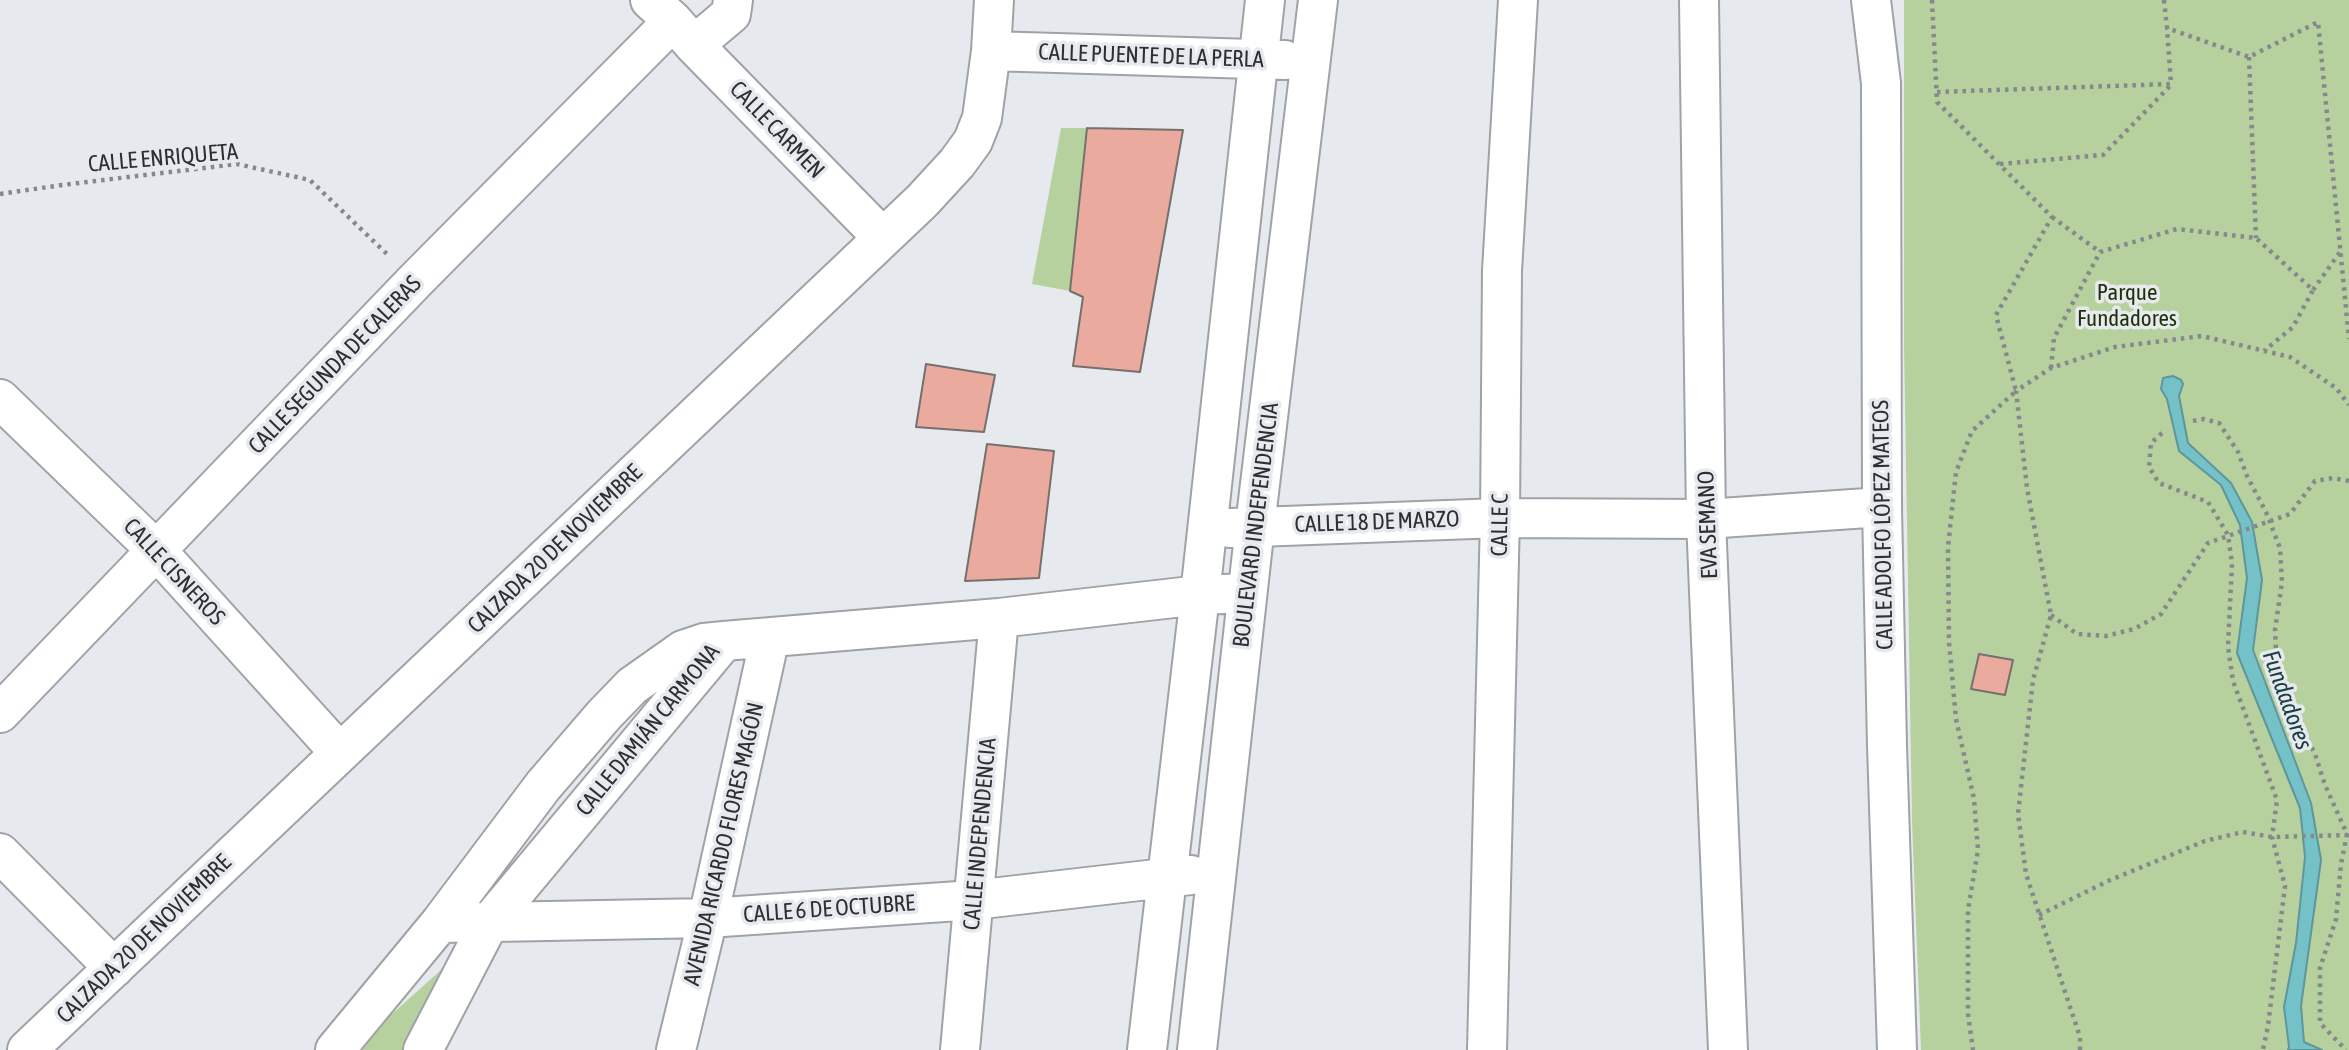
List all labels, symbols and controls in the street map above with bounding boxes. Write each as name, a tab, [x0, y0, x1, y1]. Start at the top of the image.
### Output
street label: CALLE PUENTE DE LA PERLA	[1038, 38, 1264, 74]
street label: CALLE CARMEN	[724, 76, 830, 184]
street label: CALLE ENRIQUETA	[87, 138, 239, 178]
street label: CALLE SEGUNDA DE CALERAS	[243, 270, 427, 460]
park label: Parque Fundadores	[2077, 279, 2177, 333]
street label: CALLE ADOLFO LÓPEZ MATEOS	[1867, 400, 1899, 650]
street label: BOULEVARD INDEPENDENCIA	[1227, 401, 1285, 649]
street label: CALZADA 20 DE NOVIEMBRE	[462, 459, 648, 639]
street label: EVA SEMANO	[1692, 470, 1724, 580]
street label: CALLE C	[1486, 493, 1514, 557]
street label: CALLE 18 DE MARZO	[1294, 505, 1460, 539]
street label: CALLE CISNEROS	[118, 513, 230, 631]
street label: CALLE DAMIÁN CARMONA	[570, 639, 726, 821]
water label: Fundadores	[2256, 646, 2318, 754]
street label: AVENIDA RICARDO FLORES MAGÓN	[678, 700, 770, 988]
street label: CALLE INDEPENDENCIA	[958, 737, 1002, 931]
street label: CALZADA 20 DE NOVIEMBRE	[51, 849, 237, 1029]
street label: CALLE 6 DE OCTUBRE	[742, 889, 916, 929]

